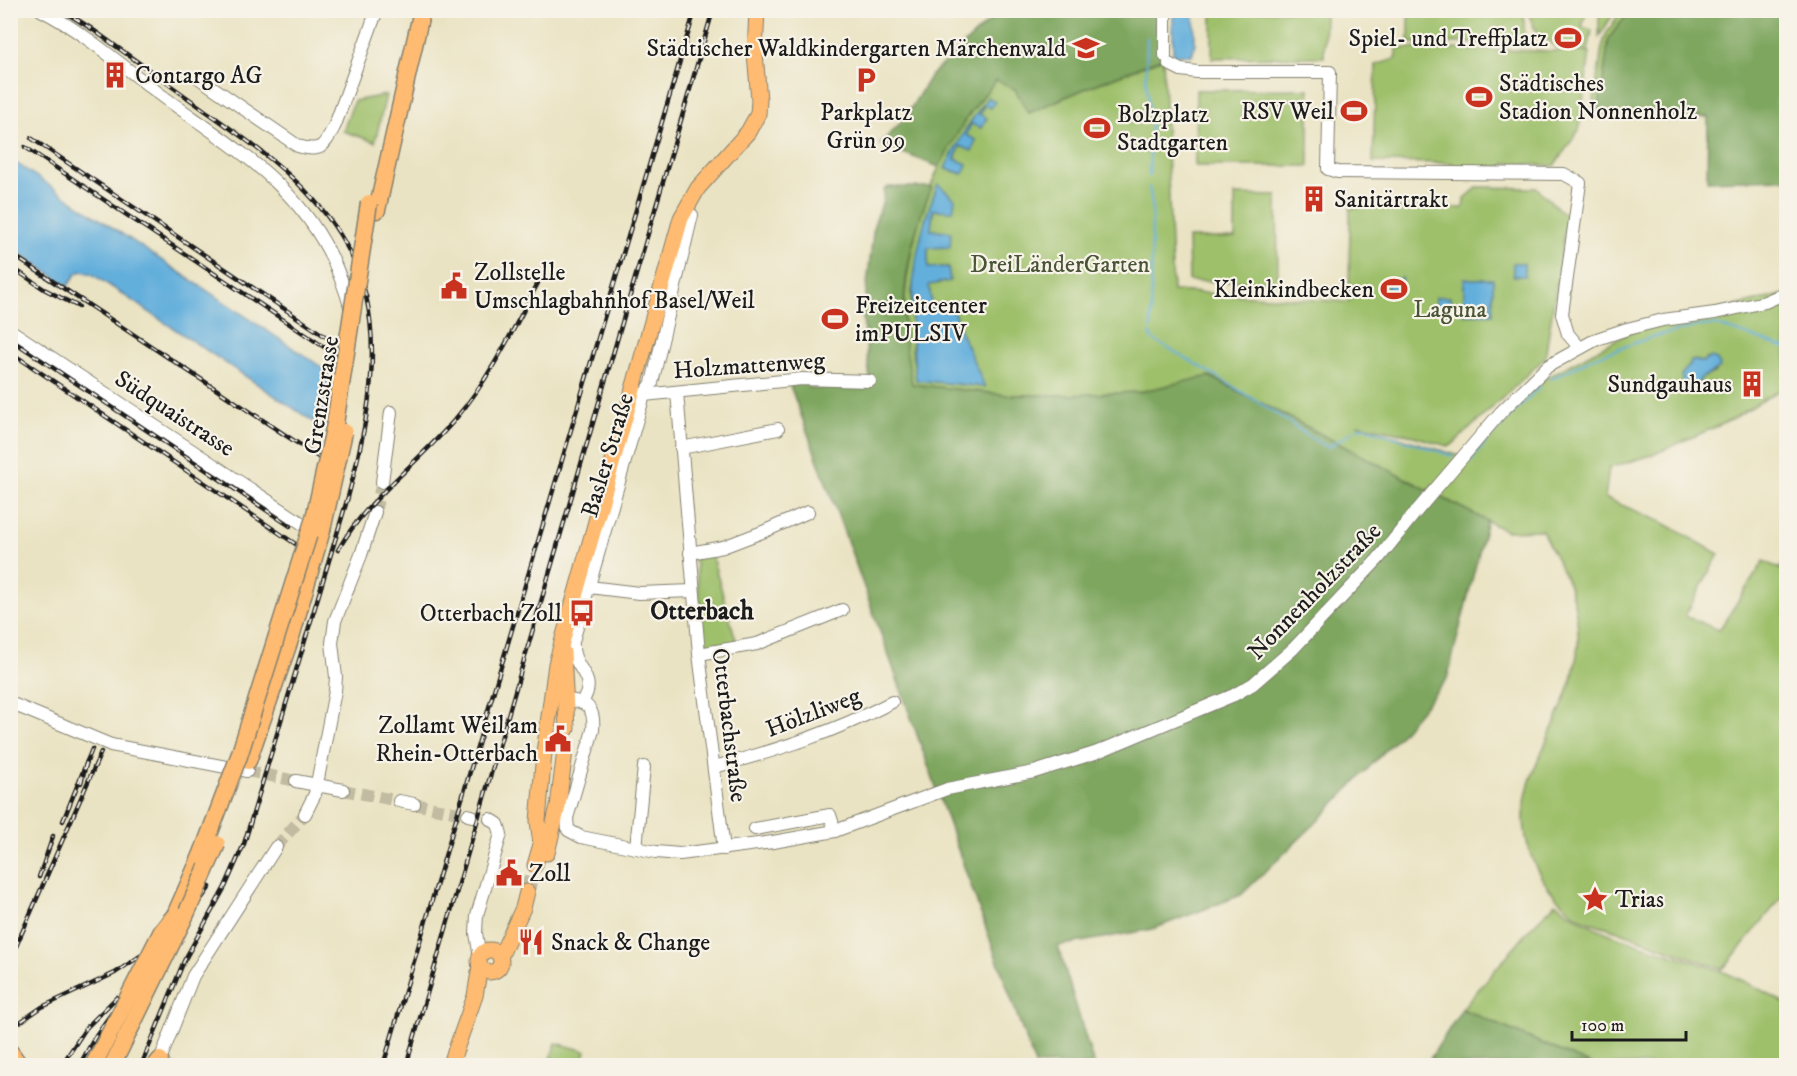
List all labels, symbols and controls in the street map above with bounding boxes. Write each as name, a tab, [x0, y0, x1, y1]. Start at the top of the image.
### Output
sports icon: Spiel- und Treffplatz	[1553, 23, 1583, 53]
place label: Spiel- und Treffplatz	[1349, 24, 1549, 54]
school or university icon: Städtischer Waldkindergarten Märchenwald	[1071, 33, 1101, 63]
place label: Städtischer Waldkindergarten Märchenwald	[646, 34, 1066, 64]
building icon: Contargo AG	[100, 60, 130, 90]
place label: Contargo AG	[135, 61, 262, 91]
parking icon: Parkplatz Grün 99	[851, 65, 881, 95]
place label: Städtisches Stadion Nonnenholz	[1499, 69, 1698, 127]
sports icon: Städtisches Stadion Nonnenholz	[1464, 82, 1494, 112]
sports icon: RSV Weil	[1339, 96, 1369, 126]
place label: RSV Weil	[1241, 97, 1335, 127]
place label: Parkplatz Grün 99	[820, 98, 913, 156]
place label: Bolzplatz Stadtgarten	[1117, 100, 1229, 158]
sports icon: Bolzplatz Stadtgarten	[1082, 113, 1112, 143]
building icon: Sanitärtrakt	[1299, 184, 1329, 214]
place label: Sanitärtrakt	[1334, 185, 1449, 215]
park label: DreiLänderGarten	[970, 250, 1150, 280]
place label: Zollstelle Umschlagbahnhof Basel/Weil	[474, 258, 756, 316]
public building icon: Zollstelle Umschlagbahnhof Basel/Weil	[439, 271, 469, 301]
sports icon: Kleinkindbecken	[1379, 274, 1409, 304]
place label: Kleinkindbecken	[1213, 275, 1374, 305]
place label: Freizeitcenter imPULSIV	[855, 291, 987, 349]
park label: Laguna	[1413, 295, 1488, 325]
sports icon: Freizeitcenter imPULSIV	[820, 304, 850, 334]
street label: Grenzstrasse	[298, 334, 346, 456]
street label: Holzmattenweg	[672, 346, 826, 386]
street label: Südquaistrasse	[109, 364, 240, 464]
building icon: Sundgauhaus	[1737, 369, 1767, 399]
place label: Sundgauhaus	[1608, 370, 1732, 400]
street label: Basler Straße	[575, 389, 641, 521]
street label: Nonnenholzstraße	[1242, 517, 1388, 667]
district label: Otterbach	[650, 595, 754, 628]
bus stop icon: Otterbach Zoll	[567, 598, 597, 628]
place label: Otterbach Zoll	[420, 599, 563, 629]
street label: Otterbachstraße	[705, 646, 753, 804]
street label: Hölzliweg	[762, 681, 865, 745]
place label: Zollamt Weil am Rhein-Otterbach	[376, 711, 538, 769]
public building icon: Zollamt Weil am Rhein-Otterbach	[543, 724, 573, 754]
public building icon: Zoll	[494, 858, 524, 888]
place label: Zoll	[529, 859, 571, 889]
place icon: Trias	[1580, 884, 1610, 914]
place label: Trias	[1615, 885, 1664, 915]
restaurant icon: Snack & Change	[516, 927, 546, 957]
place label: Snack & Change	[551, 928, 710, 958]
scale bar	[1572, 1004, 1686, 1042]
text: 100 m	[1581, 1015, 1624, 1037]

